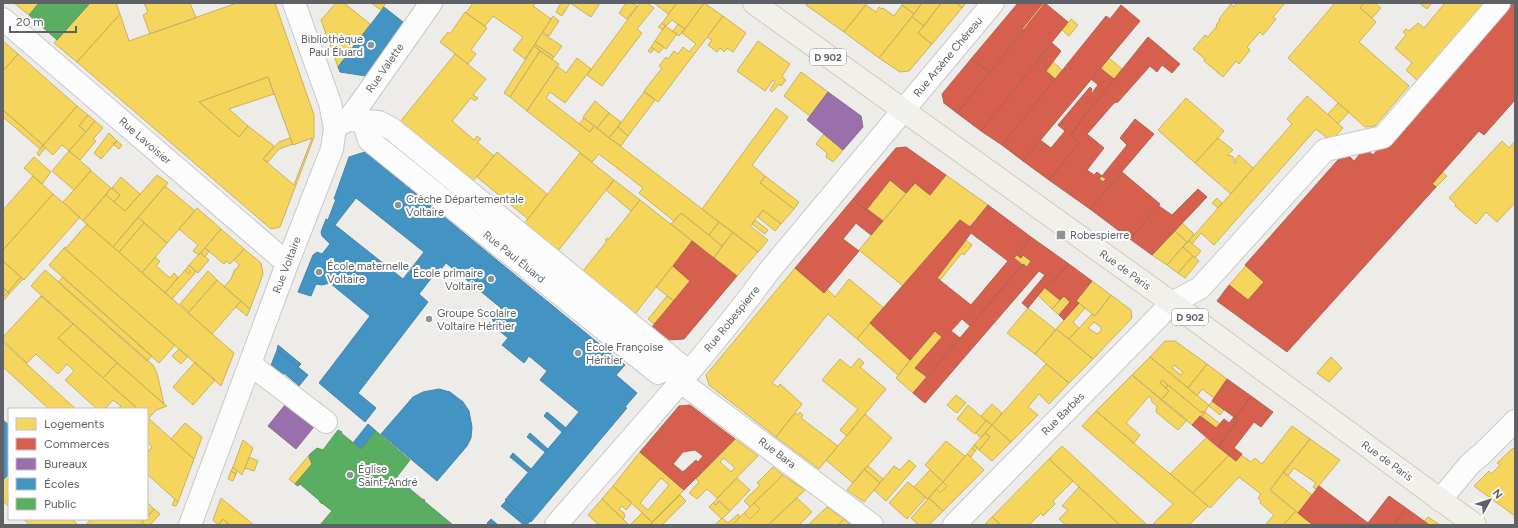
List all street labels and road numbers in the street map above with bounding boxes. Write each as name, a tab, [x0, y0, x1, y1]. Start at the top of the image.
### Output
street label: Rue Arsène Chéreau	[911, 14, 985, 100]
street label: Rue Valette	[363, 41, 407, 95]
road number: D 902	[810, 49, 846, 65]
street label: Rue Lavoisier	[116, 115, 174, 167]
street label: Rue Paul Éluard	[480, 228, 548, 286]
street label: Rue Voltaire	[270, 235, 304, 295]
street label: Rue de Paris	[1097, 247, 1153, 293]
street label: Rue Robespierre	[701, 283, 763, 355]
road number: D 902	[1172, 309, 1208, 325]
street label: Rue Barbès	[1039, 390, 1087, 438]
street label: Rue Bara	[756, 435, 798, 471]
street label: Rue de Paris	[1359, 438, 1415, 484]

